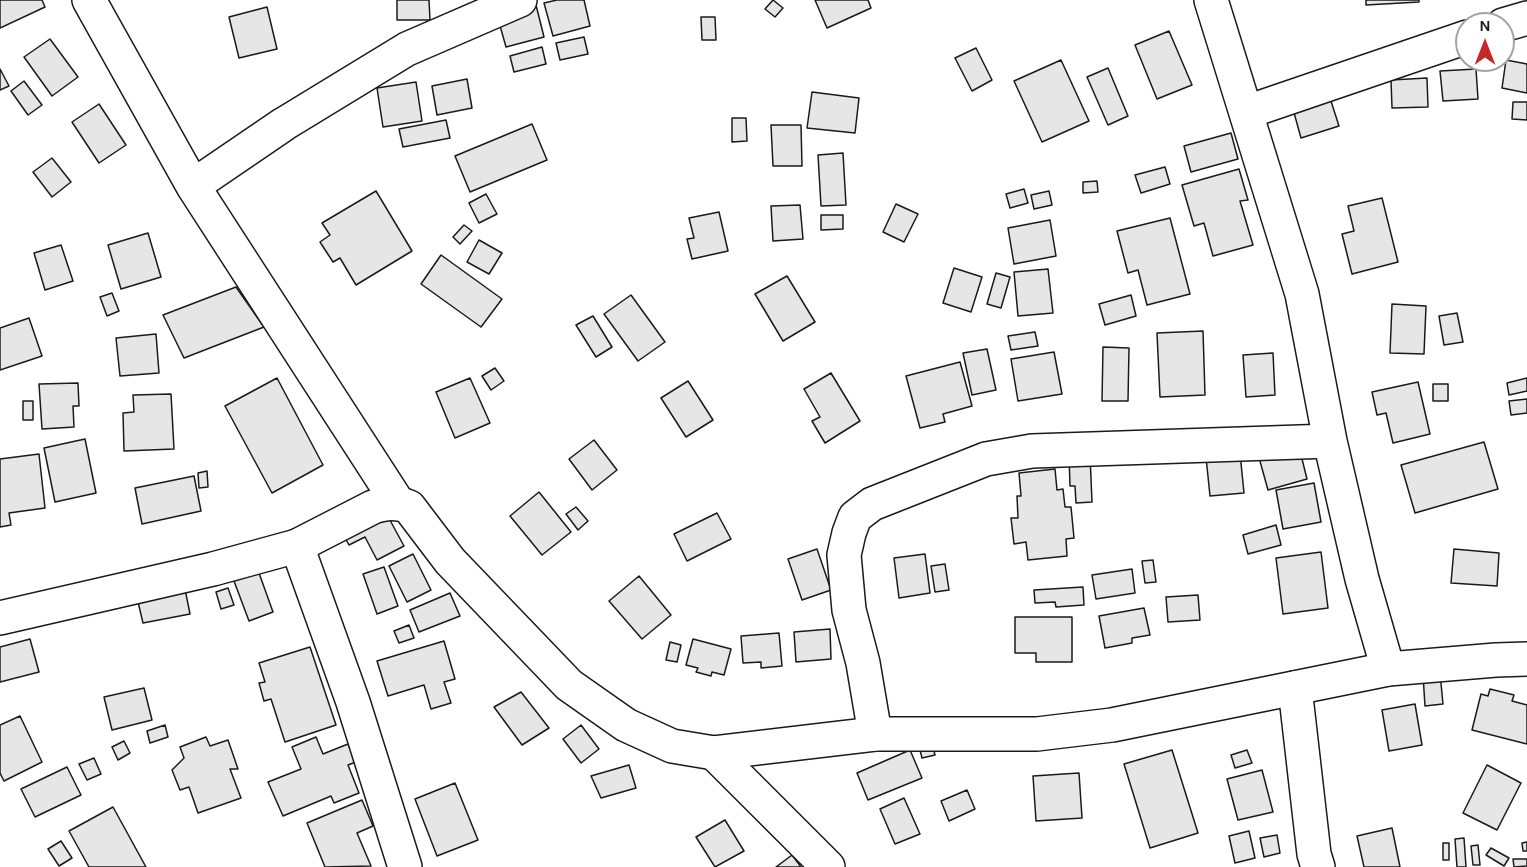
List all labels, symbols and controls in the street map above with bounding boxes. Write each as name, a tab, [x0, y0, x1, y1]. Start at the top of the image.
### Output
north arrow	[1455, 12, 1515, 72]
text: N	[1479, 16, 1491, 35]

